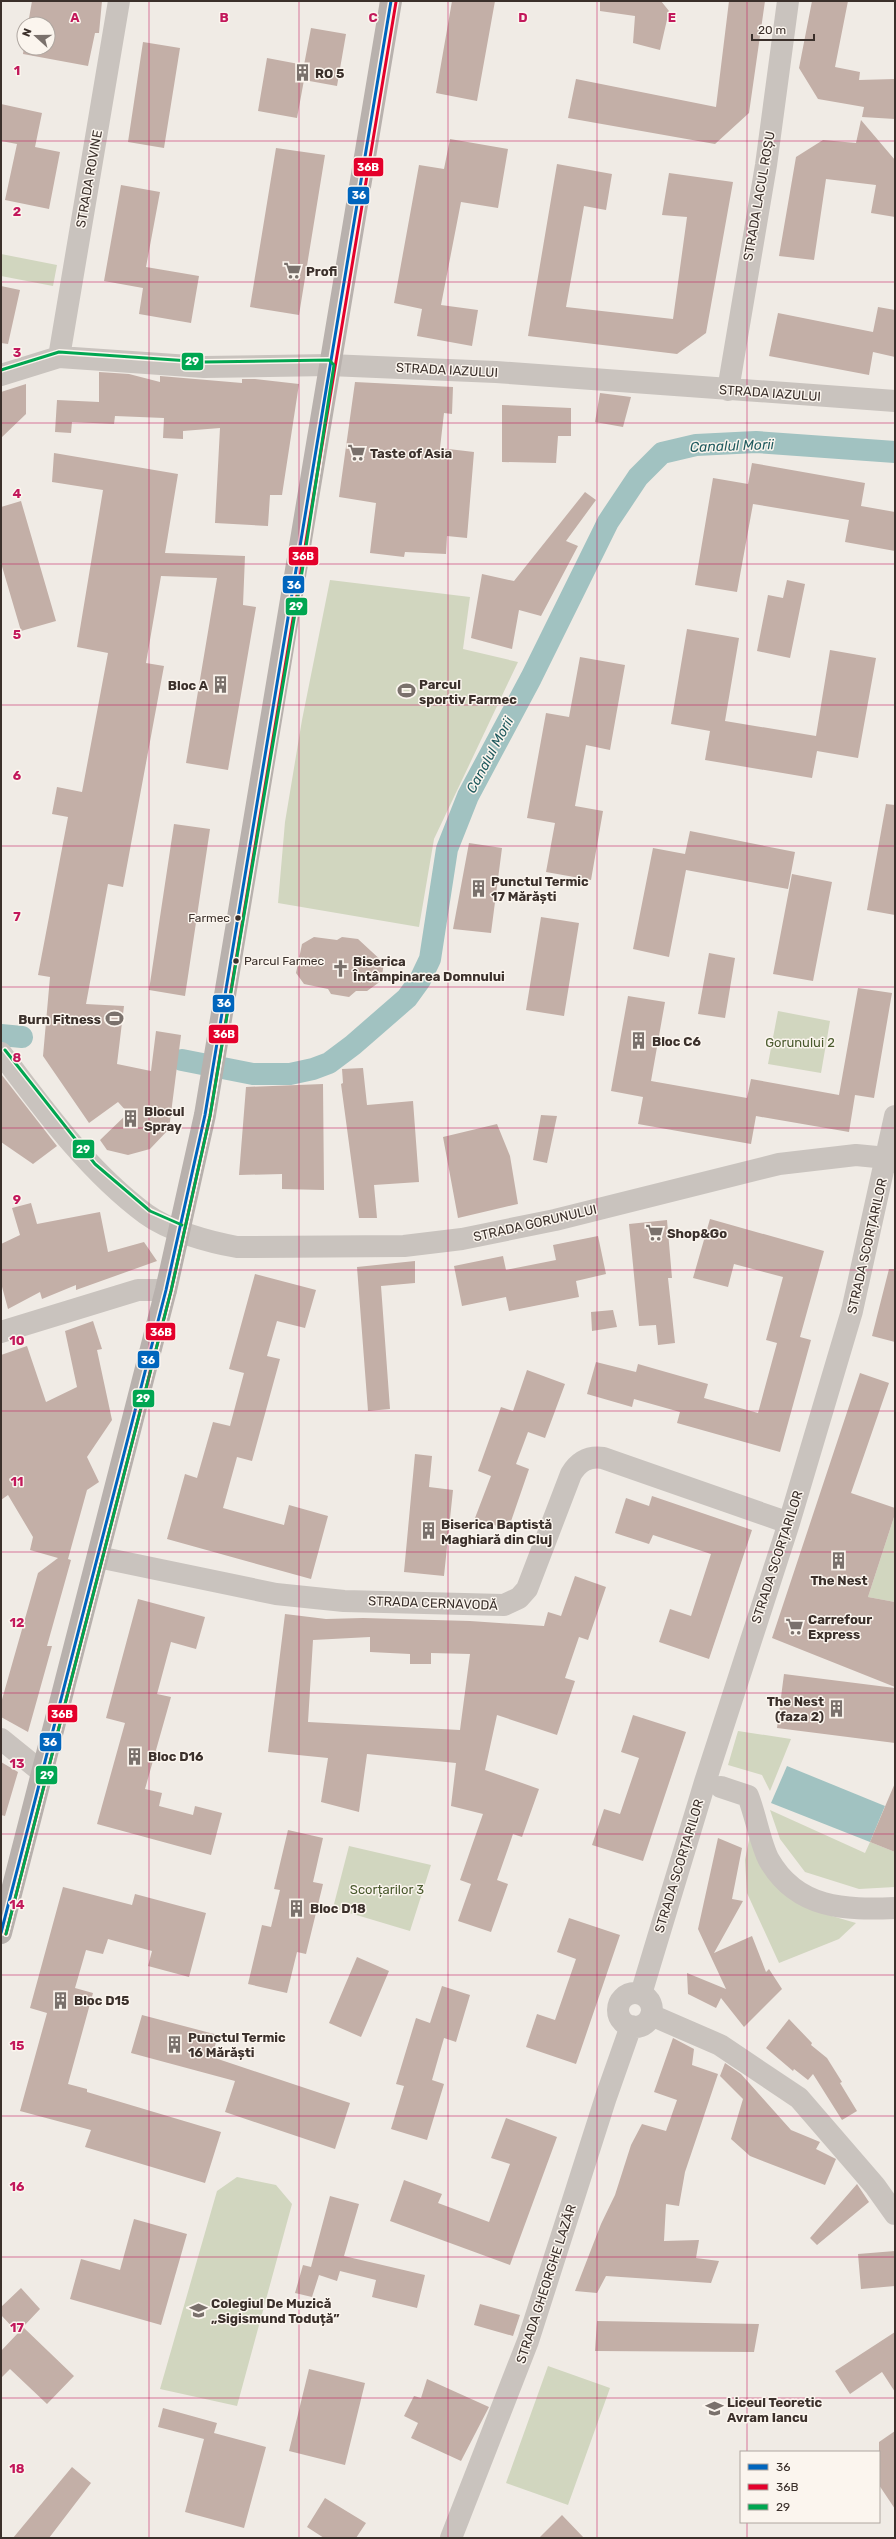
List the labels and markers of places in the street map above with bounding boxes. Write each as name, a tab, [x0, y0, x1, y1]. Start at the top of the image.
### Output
building icon: RO 5	[292, 63, 312, 83]
place label: RO 5	[315, 66, 344, 81]
supermarket icon: Profi	[283, 261, 303, 281]
place label: Profi	[306, 264, 338, 279]
supermarket icon: Taste of Asia	[347, 443, 367, 463]
place label: Taste of Asia	[370, 446, 452, 461]
building icon: Bloc A	[211, 675, 231, 695]
place label: Parcul sportiv Farmec	[419, 677, 517, 707]
place label: Bloc A	[168, 678, 209, 693]
sports icon: Parcul sportiv Farmec	[396, 681, 416, 701]
place label: Punctul Termic 17 Mărăști	[491, 874, 589, 904]
building icon: Punctul Termic 17 Mărăști	[468, 878, 488, 898]
place label: Farmec	[188, 911, 230, 925]
marker: Farmec	[233, 913, 243, 923]
place label: Parcul Farmec	[244, 954, 325, 968]
place label: Biserica Întâmpinarea Domnului	[352, 954, 505, 984]
marker: Parcul Farmec	[231, 956, 241, 966]
church icon: Biserica Întâmpinarea Domnului	[330, 958, 350, 978]
sports icon: Burn Fitness	[104, 1009, 124, 1029]
place label: Burn Fitness	[18, 1012, 101, 1027]
building icon: Bloc C6	[629, 1031, 649, 1051]
place label: Bloc C6	[652, 1034, 701, 1049]
place label: Blocul Spray	[144, 1104, 185, 1134]
building icon: Blocul Spray	[121, 1108, 141, 1128]
supermarket icon: Shop&Go	[644, 1223, 664, 1243]
place label: Shop&Go	[667, 1226, 727, 1241]
place label: Biserica Baptistă Maghiară din Cluj	[441, 1517, 552, 1547]
building icon: Biserica Baptistă Maghiară din Cluj	[418, 1521, 438, 1541]
building icon: The Nest	[829, 1551, 849, 1571]
place label: The Nest	[810, 1573, 868, 1588]
place label: Carrefour Express	[808, 1612, 872, 1642]
supermarket icon: Carrefour Express	[785, 1616, 805, 1636]
place label: The Nest (faza 2)	[767, 1694, 824, 1724]
building icon: The Nest (faza 2)	[827, 1698, 847, 1718]
building icon: Bloc D16	[125, 1746, 145, 1766]
place label: Bloc D16	[148, 1749, 204, 1764]
building icon: Bloc D18	[287, 1898, 307, 1918]
place label: Bloc D18	[310, 1901, 366, 1916]
building icon: Bloc D15	[51, 1990, 71, 2010]
place label: Bloc D15	[74, 1993, 129, 2008]
place label: Punctul Termic 16 Mărăști	[188, 2030, 286, 2060]
building icon: Punctul Termic 16 Mărăști	[165, 2034, 185, 2054]
place label: Colegiul De Muzică „Sigismund Toduță”	[211, 2296, 340, 2326]
school or university icon: Colegiul De Muzică „Sigismund Toduță”	[188, 2300, 208, 2320]
place label: Liceul Teoretic Avram Iancu	[727, 2395, 822, 2425]
school or university icon: Liceul Teoretic Avram Iancu	[704, 2399, 724, 2419]

